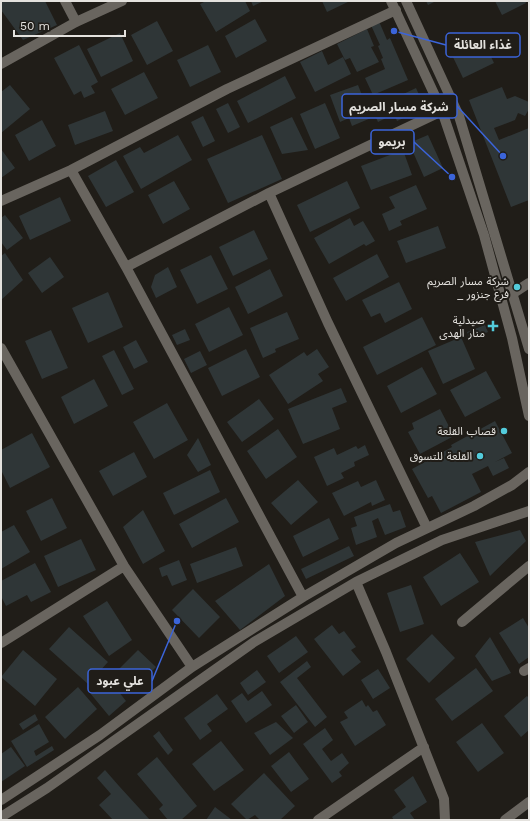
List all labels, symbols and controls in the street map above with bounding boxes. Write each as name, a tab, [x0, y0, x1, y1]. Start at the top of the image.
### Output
scale bar	[14, 12, 125, 38]
text: 50 m	[20, 19, 50, 33]
callout: غذاء العائلة	[446, 33, 520, 57]
text: غذاء العائلة	[454, 38, 512, 52]
callout: شركة مسار الصريم	[342, 94, 457, 118]
text: شركة مسار الصريم	[349, 100, 449, 116]
callout: بريمو	[371, 130, 414, 154]
text: بريمو	[379, 135, 406, 149]
place label: شركة مسار الصريم _ فرع جنزور	[427, 275, 509, 302]
marker: شركة مسار الصريم _ فرع جنزور	[512, 282, 522, 292]
place label: صيدلية منار الهدى	[439, 314, 485, 340]
marker: صيدلية منار الهدى	[488, 321, 498, 331]
place label: قصاب القلعة	[437, 425, 496, 438]
marker: قصاب القلعة	[499, 426, 509, 436]
place label: القلعة للتسوق	[410, 450, 472, 463]
marker: القلعة للتسوق	[475, 451, 485, 461]
callout: علي عبود	[88, 669, 152, 693]
text: علي عبود	[96, 674, 144, 691]

